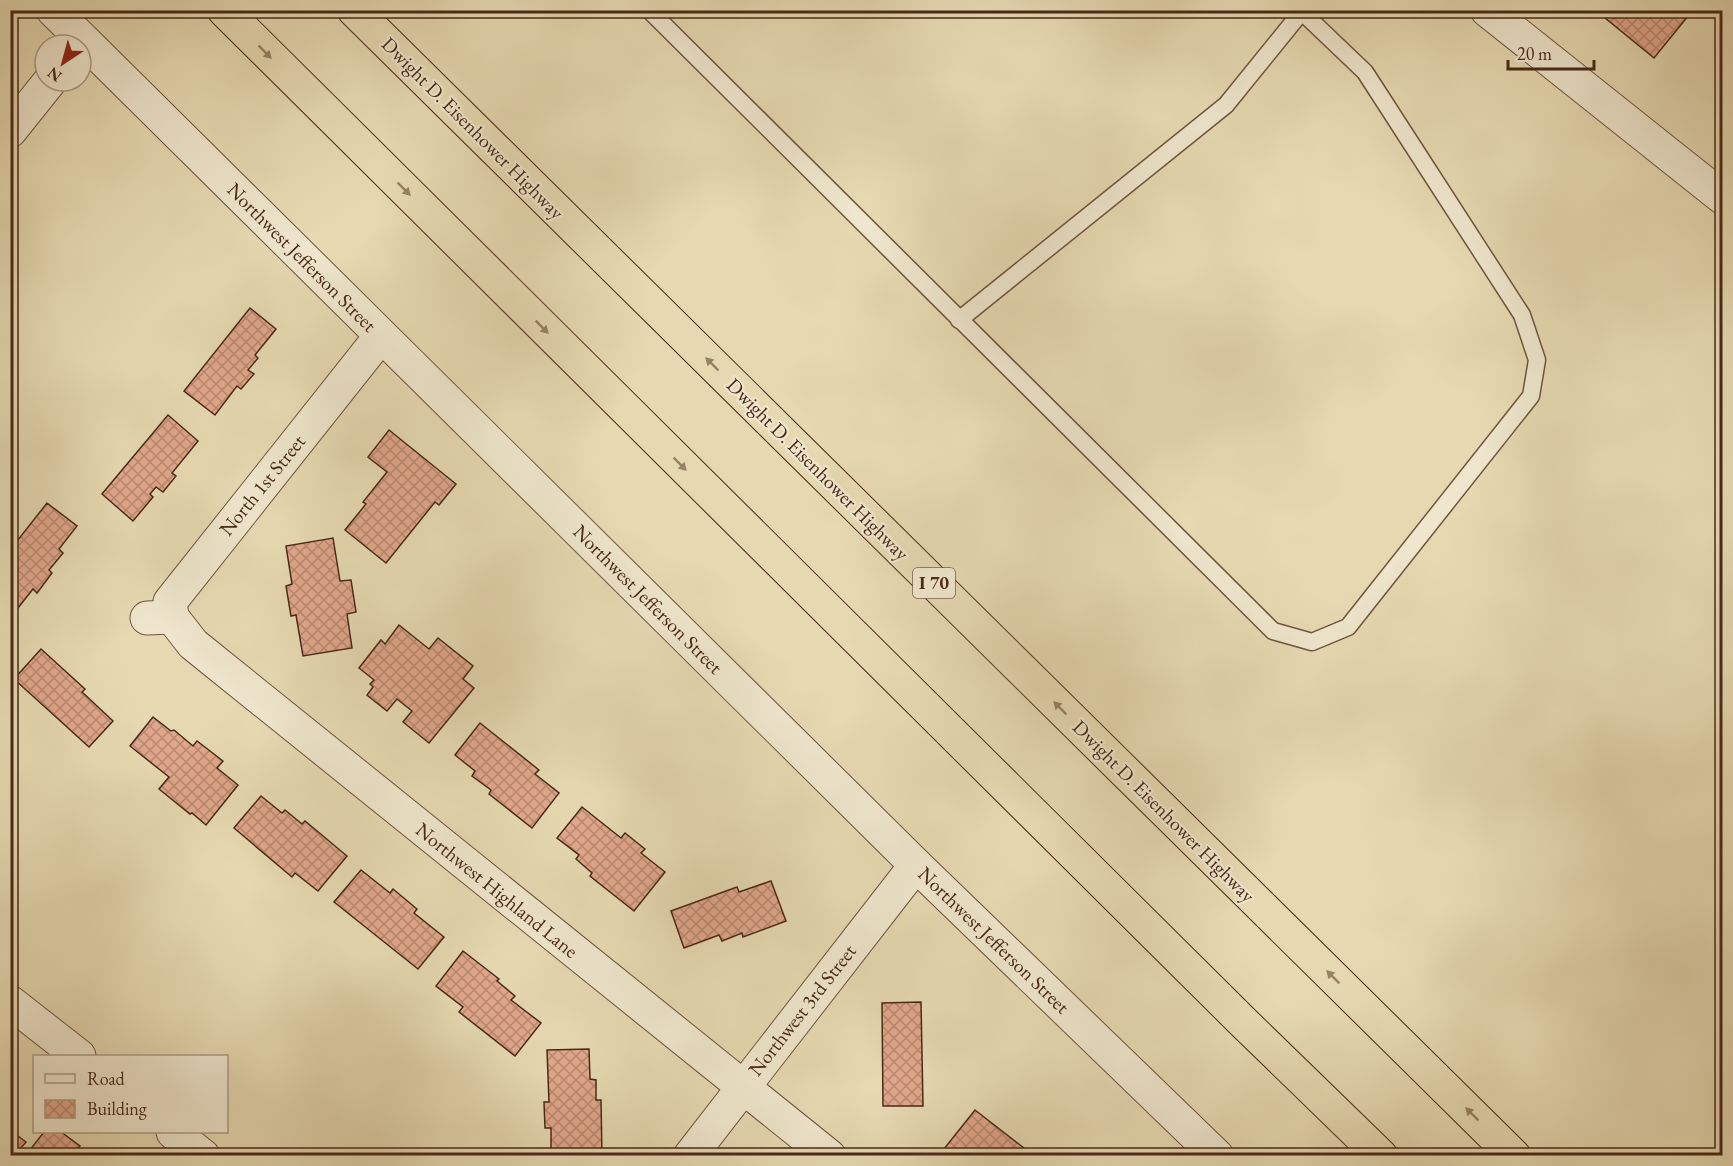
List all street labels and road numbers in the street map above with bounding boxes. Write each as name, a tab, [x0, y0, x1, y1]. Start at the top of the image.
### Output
street label: Dwight D. Eisenhower Highway	[376, 31, 570, 225]
street label: Northwest Jefferson Street	[222, 177, 383, 338]
street label: Dwight D. Eisenhower Highway	[721, 372, 915, 566]
street label: North 1st Street	[213, 428, 311, 541]
street label: Northwest Jefferson Street	[568, 519, 729, 680]
road number: I 70	[913, 568, 955, 598]
street label: Dwight D. Eisenhower Highway	[1067, 714, 1261, 908]
street label: Northwest Highland Lane	[410, 816, 584, 964]
street label: Northwest Jefferson Street	[913, 861, 1076, 1020]
street label: Northwest 3rd Street	[742, 938, 862, 1081]

